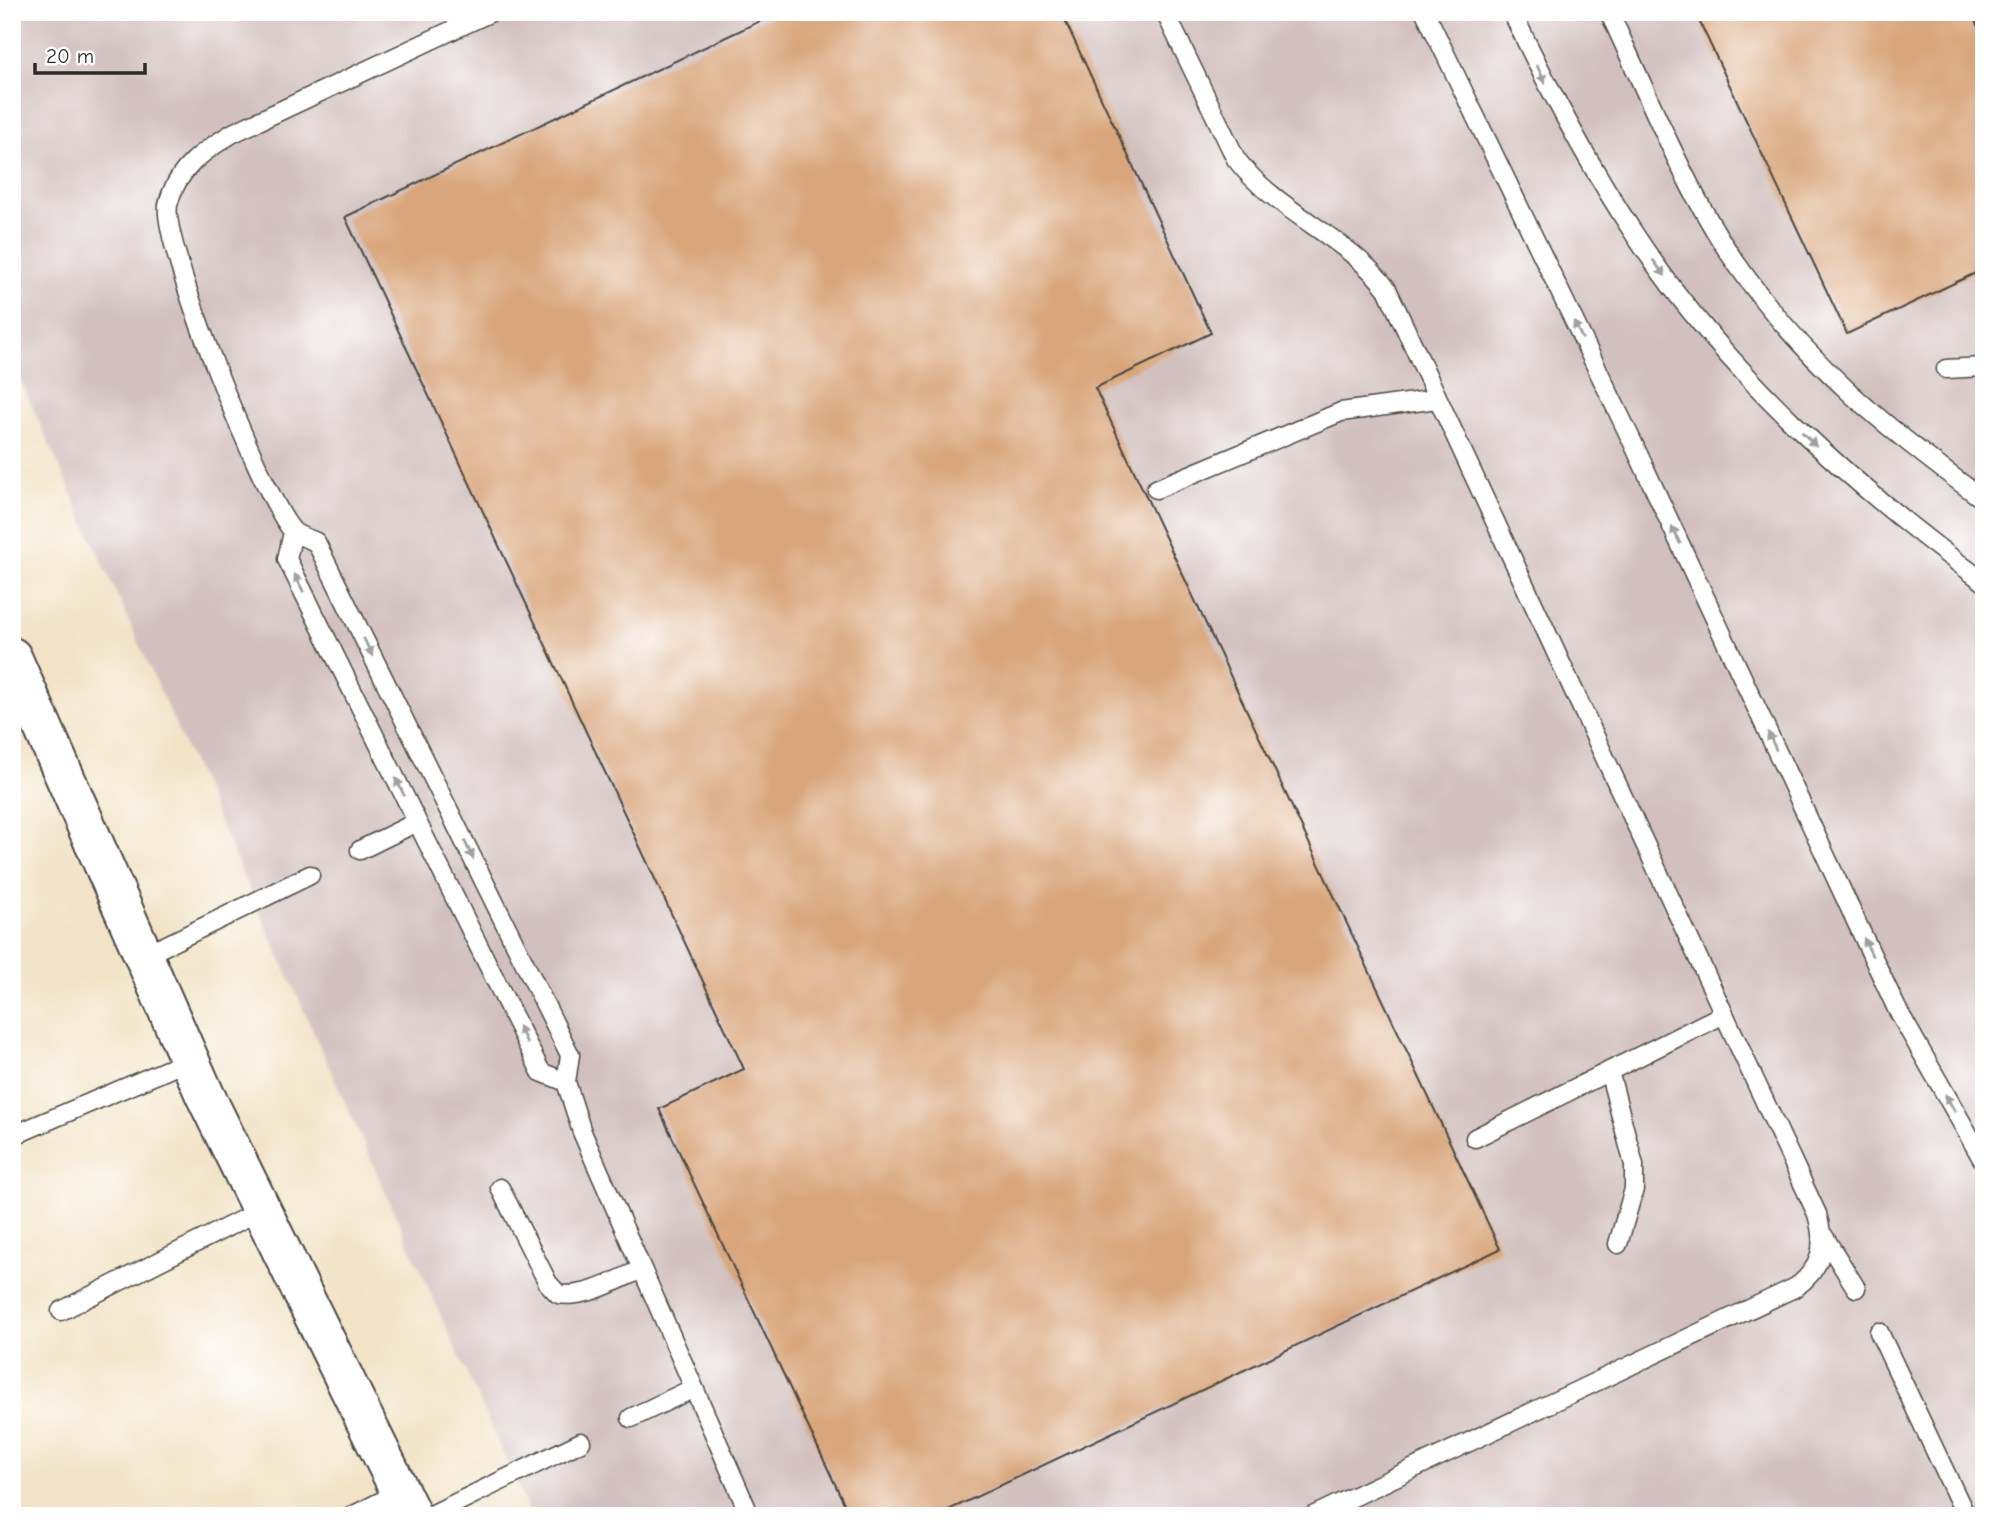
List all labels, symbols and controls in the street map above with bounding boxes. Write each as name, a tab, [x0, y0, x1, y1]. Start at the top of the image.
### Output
scale bar	[35, 32, 145, 76]
text: 20 m	[46, 44, 94, 68]
one-way arrow	[1535, 64, 1547, 84]
one-way arrow	[1652, 259, 1666, 277]
one-way arrow	[1573, 320, 1584, 340]
one-way arrow	[1800, 430, 1817, 446]
one-way arrow	[1670, 525, 1682, 545]
one-way arrow	[293, 573, 304, 593]
one-way arrow	[361, 637, 373, 657]
one-way arrow	[1766, 731, 1778, 751]
one-way arrow	[394, 777, 405, 797]
one-way arrow	[463, 840, 474, 860]
one-way arrow	[1862, 937, 1873, 958]
one-way arrow	[517, 1025, 528, 1045]
one-way arrow	[1944, 1093, 1956, 1112]

